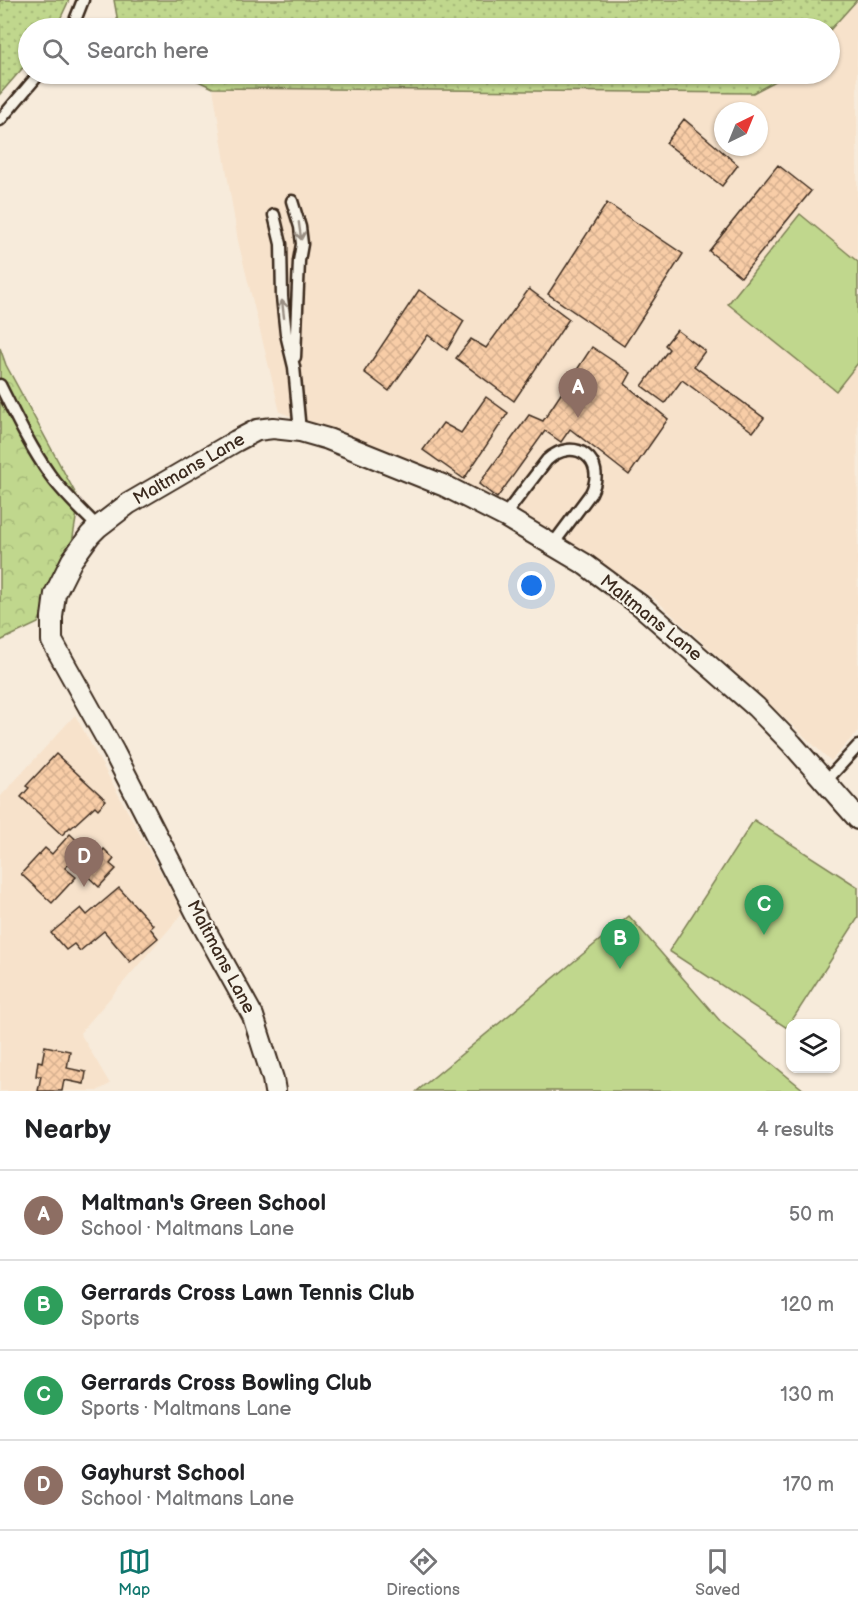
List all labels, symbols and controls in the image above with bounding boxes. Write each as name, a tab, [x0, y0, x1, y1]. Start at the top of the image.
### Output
search box	[18, 18, 840, 84]
icon: search	[39, 35, 72, 68]
text: Search here	[87, 38, 209, 65]
north arrow	[714, 102, 768, 156]
one-way arrow	[294, 221, 305, 240]
one-way arrow	[278, 300, 289, 320]
pin: A	[558, 368, 598, 418]
street label: Maltmans Lane	[130, 428, 249, 509]
street label: Maltmans Lane	[596, 570, 706, 666]
your location	[517, 571, 546, 600]
pin: D	[64, 838, 104, 887]
pin: C	[744, 886, 783, 935]
street label: Maltmans Lane	[182, 897, 260, 1017]
pin: B	[600, 920, 640, 969]
map controls	[786, 1019, 840, 1073]
button: layers	[786, 1019, 840, 1073]
text: Nearby	[24, 1115, 111, 1146]
text: 4 results	[756, 1118, 834, 1142]
text: Maltman's Green School	[81, 1190, 326, 1217]
text: A	[37, 1203, 50, 1227]
text: 50 m	[789, 1203, 834, 1227]
text: School · Maltmans Lane	[81, 1217, 294, 1241]
text: Gerrards Cross Lawn Tennis Club	[81, 1280, 415, 1307]
text: B	[36, 1293, 51, 1317]
text: 120 m	[781, 1293, 834, 1317]
text: Sports	[81, 1307, 139, 1331]
text: Gerrards Cross Bowling Club	[81, 1370, 372, 1397]
text: C	[36, 1383, 51, 1407]
text: 130 m	[780, 1383, 834, 1407]
text: Sports · Maltmans Lane	[81, 1397, 291, 1421]
text: Gayhurst School	[81, 1460, 245, 1487]
text: D	[37, 1473, 50, 1497]
text: 170 m	[783, 1473, 834, 1497]
text: School · Maltmans Lane	[81, 1487, 294, 1511]
tab: Map	[118, 1545, 151, 1600]
tab: Directions	[386, 1545, 460, 1600]
tab: Saved	[695, 1545, 740, 1600]

